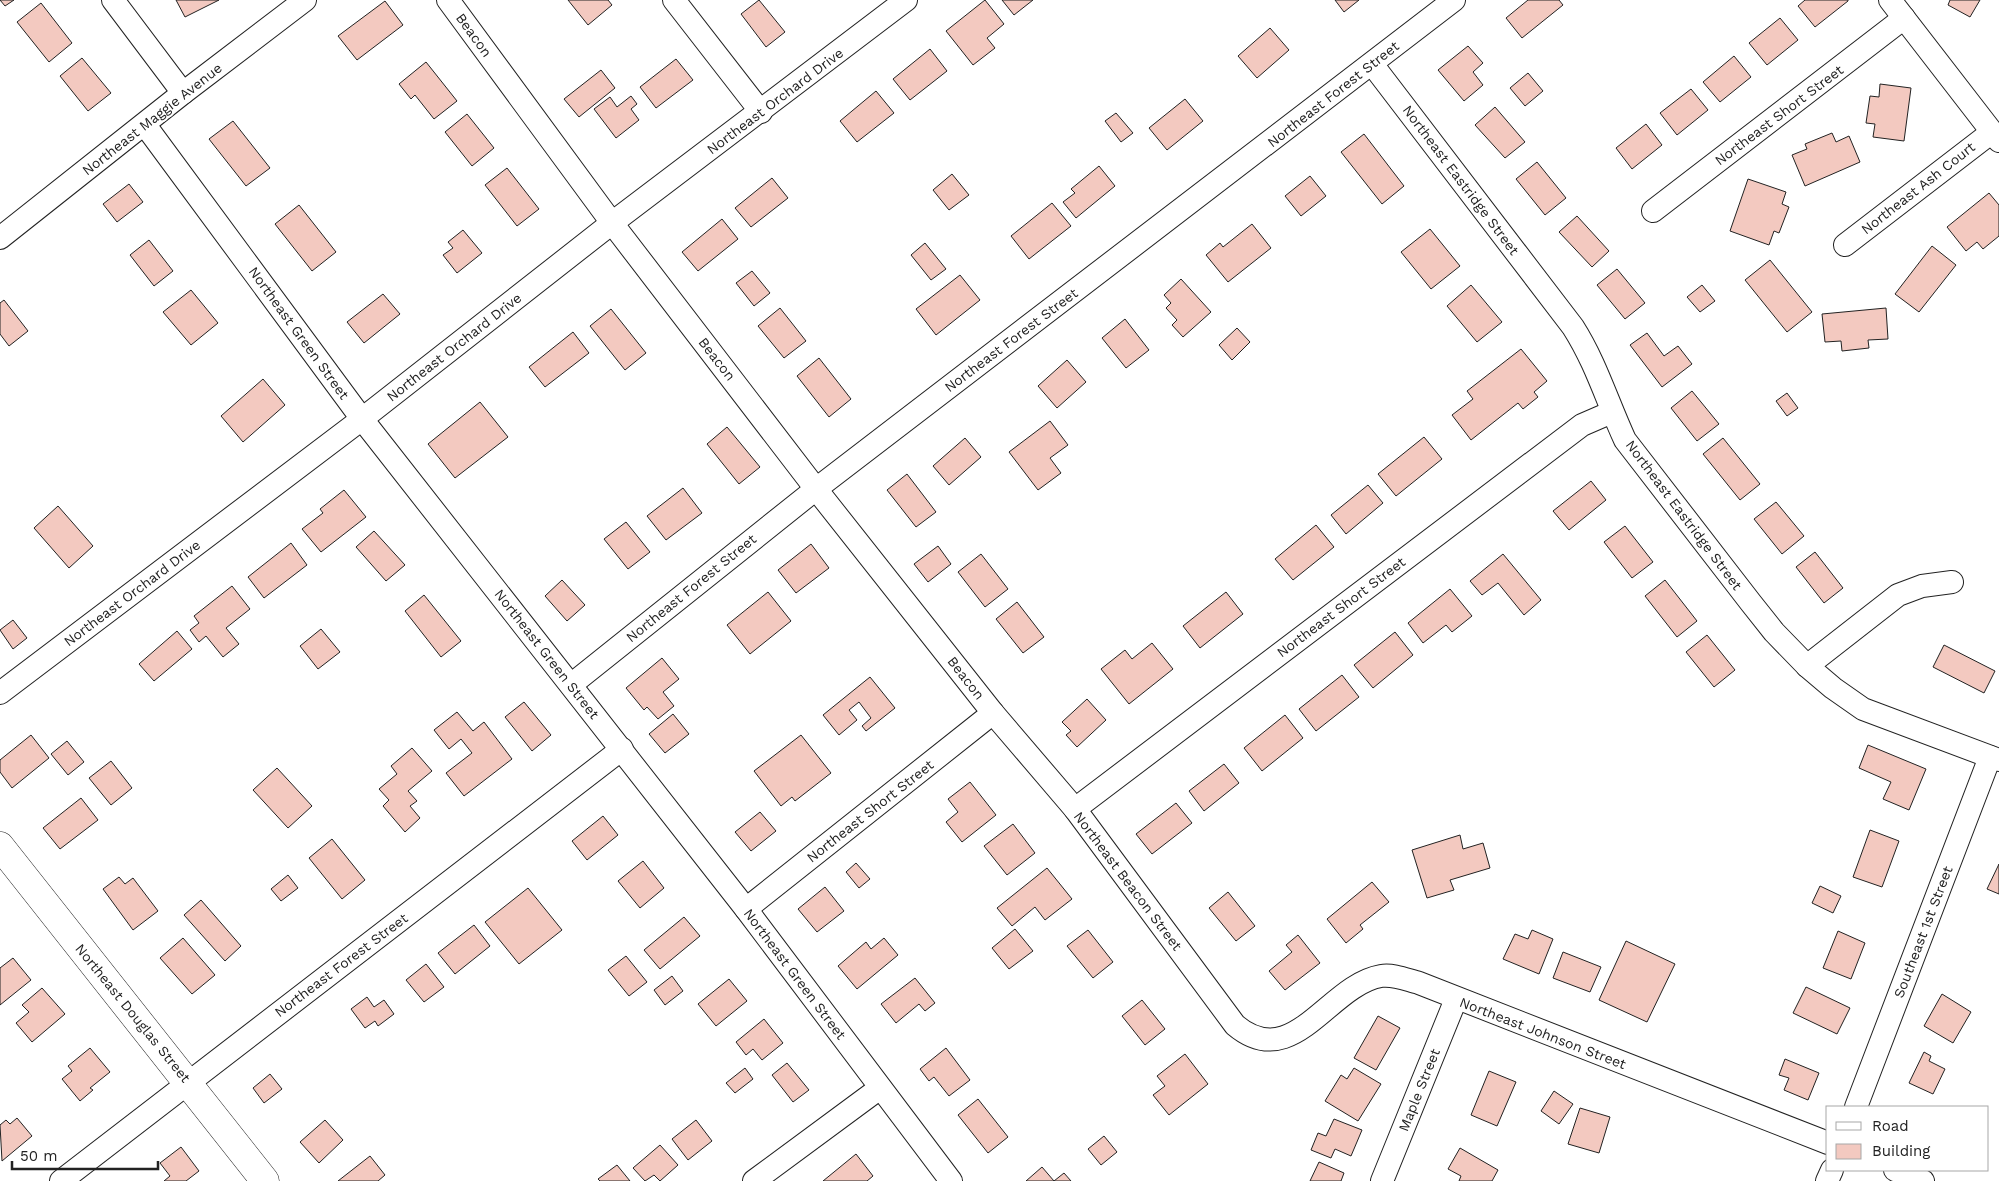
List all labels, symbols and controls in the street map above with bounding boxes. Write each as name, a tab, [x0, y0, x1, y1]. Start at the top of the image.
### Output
street label: Beacon	[453, 10, 495, 60]
street label: Northeast Forest Street	[1264, 38, 1402, 150]
street label: Northeast Orchard Drive	[704, 44, 846, 158]
street label: Northeast Maggie Avenue	[79, 60, 225, 178]
street label: Northeast Short Street	[1712, 61, 1846, 168]
street label: Northeast Eastridge Street	[1399, 102, 1523, 258]
street label: Northeast Ash Court	[1858, 139, 1978, 237]
street label: Northeast Green Street	[246, 264, 353, 402]
street label: Northeast Forest Street	[941, 285, 1081, 395]
street label: Northeast Orchard Drive	[383, 289, 525, 405]
street label: Beacon	[695, 334, 739, 384]
street label: Northeast Eastridge Street	[1622, 437, 1746, 593]
street label: Northeast Forest Street	[623, 531, 759, 645]
street label: Northeast Orchard Drive	[61, 536, 203, 650]
street label: Northeast Short Street	[1274, 553, 1408, 660]
street label: Northeast Green Street	[492, 586, 603, 722]
street label: Beacon	[944, 653, 988, 703]
street label: Northeast Short Street	[803, 756, 937, 865]
street label: Northeast Beacon Street	[1071, 809, 1185, 954]
street label: Southeast 1st Street	[1890, 864, 1956, 1000]
street label: Northeast Green Street	[741, 905, 850, 1043]
street label: Northeast Forest Street	[271, 910, 411, 1020]
street label: Northeast Douglas Street	[72, 941, 194, 1086]
street label: Northeast Johnson Street	[1458, 994, 1629, 1072]
street label: Maple Street	[1395, 1046, 1443, 1134]
legend	[1826, 1106, 1989, 1171]
text: Road	[1872, 1117, 1909, 1135]
scale bar	[12, 1138, 159, 1170]
text: Building	[1872, 1142, 1930, 1160]
text: 50 m	[20, 1147, 57, 1165]

